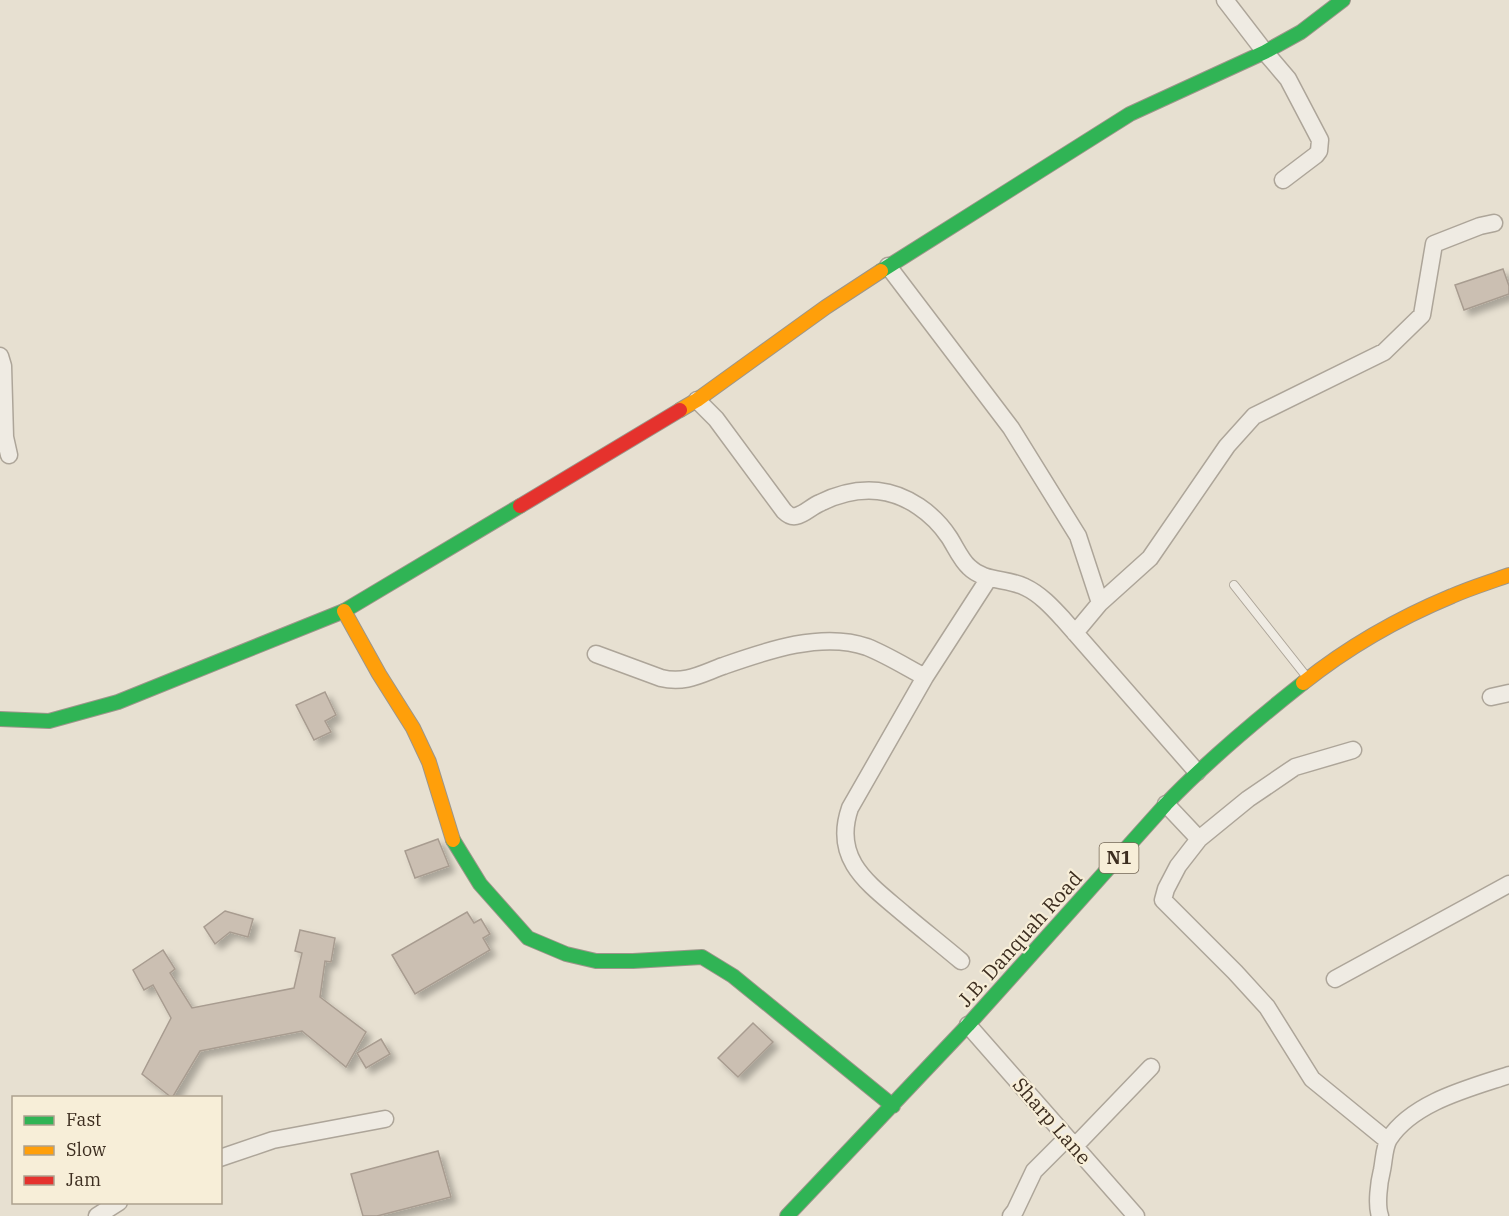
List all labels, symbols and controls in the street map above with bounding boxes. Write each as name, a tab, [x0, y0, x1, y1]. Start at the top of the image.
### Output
road number: N1	[1100, 843, 1138, 873]
street label: J.B. Danquah Road	[951, 865, 1088, 1012]
street label: Sharp Lane	[1007, 1071, 1098, 1170]
legend	[12, 1096, 222, 1204]
text: Fast	[66, 1108, 101, 1131]
text: Slow	[66, 1138, 106, 1161]
text: Jam	[66, 1168, 101, 1191]

